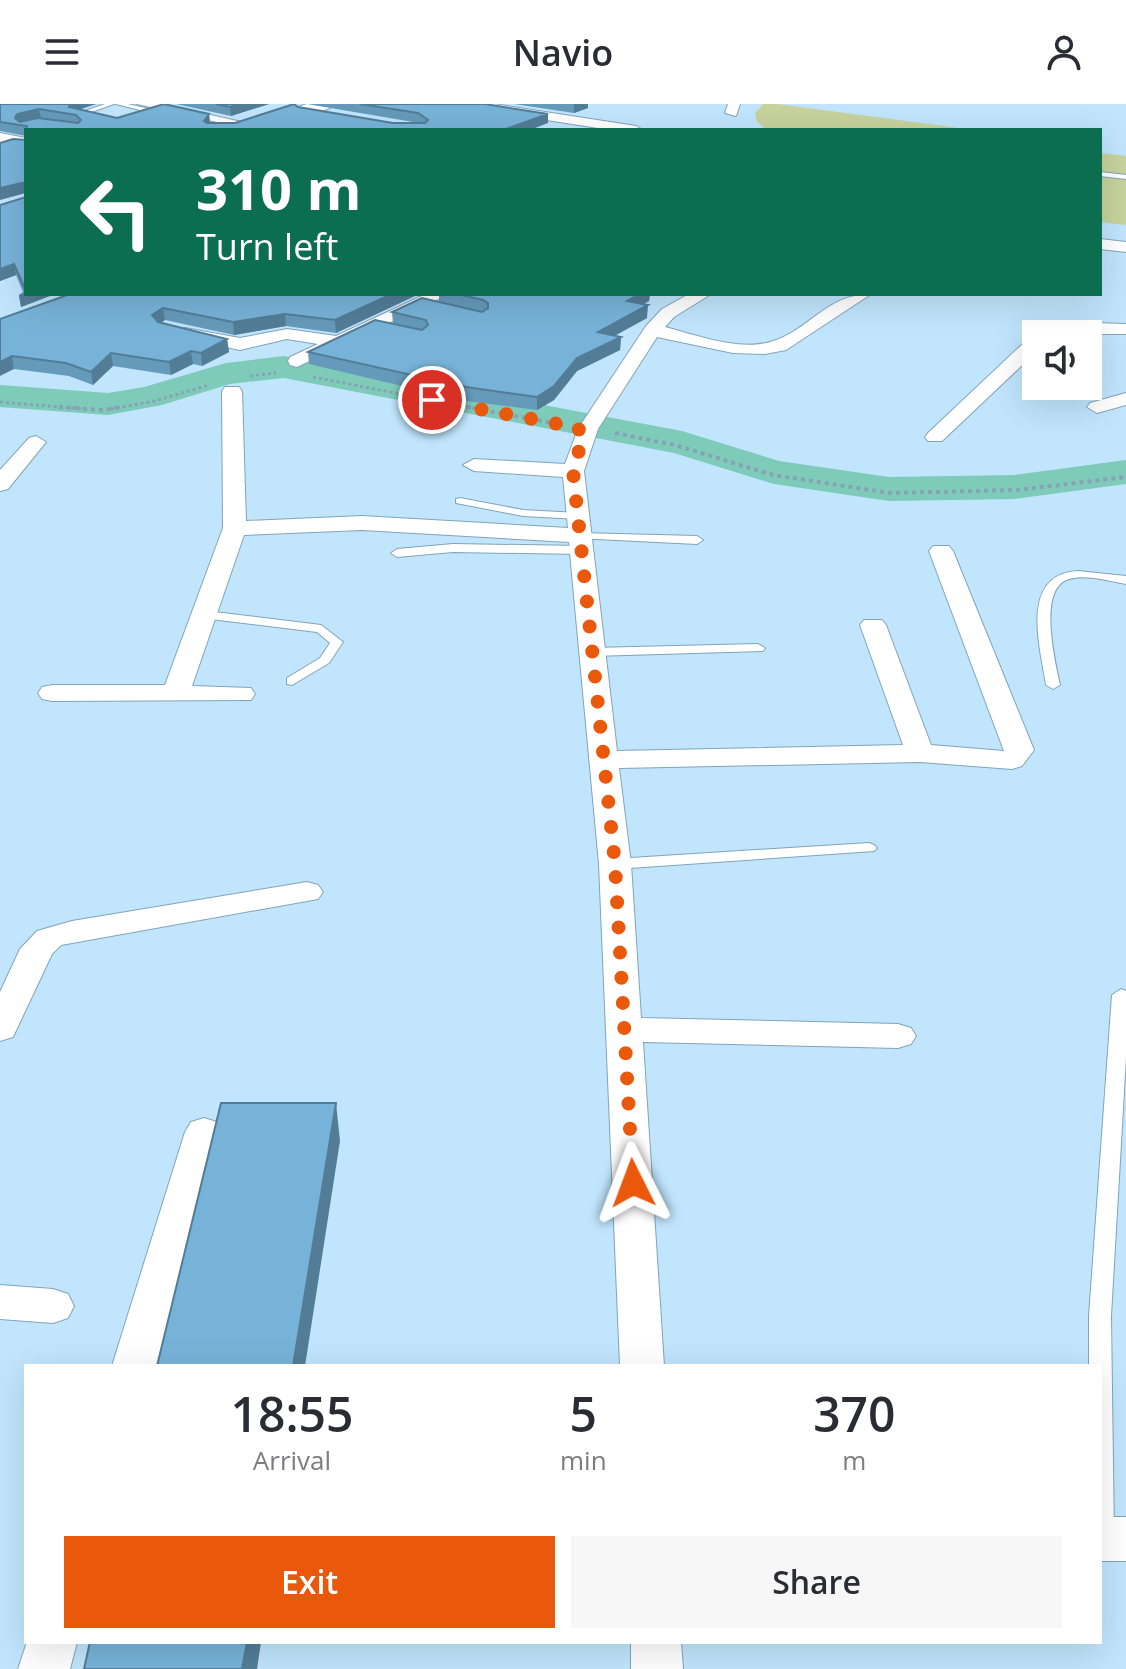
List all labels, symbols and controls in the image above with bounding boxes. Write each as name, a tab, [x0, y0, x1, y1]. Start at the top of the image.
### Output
text: Navio	[513, 28, 613, 77]
icon: menu	[40, 30, 84, 74]
icon: person	[1042, 30, 1086, 74]
text: 310 m	[196, 150, 362, 226]
icon: left	[64, 160, 168, 264]
text: Turn left	[196, 222, 338, 271]
map controls	[1022, 320, 1102, 400]
button: sound	[1022, 320, 1102, 400]
pin	[398, 366, 466, 434]
icon: arrive	[410, 378, 454, 422]
position arrow	[591, 1141, 675, 1225]
text: 18:55	[231, 1381, 353, 1446]
text: 5	[570, 1381, 597, 1446]
text: 370	[813, 1381, 895, 1446]
text: Arrival	[253, 1442, 331, 1478]
text: min	[560, 1442, 607, 1478]
text: m	[842, 1442, 866, 1478]
button: Exit	[64, 1536, 555, 1628]
button: Share	[571, 1536, 1062, 1628]

